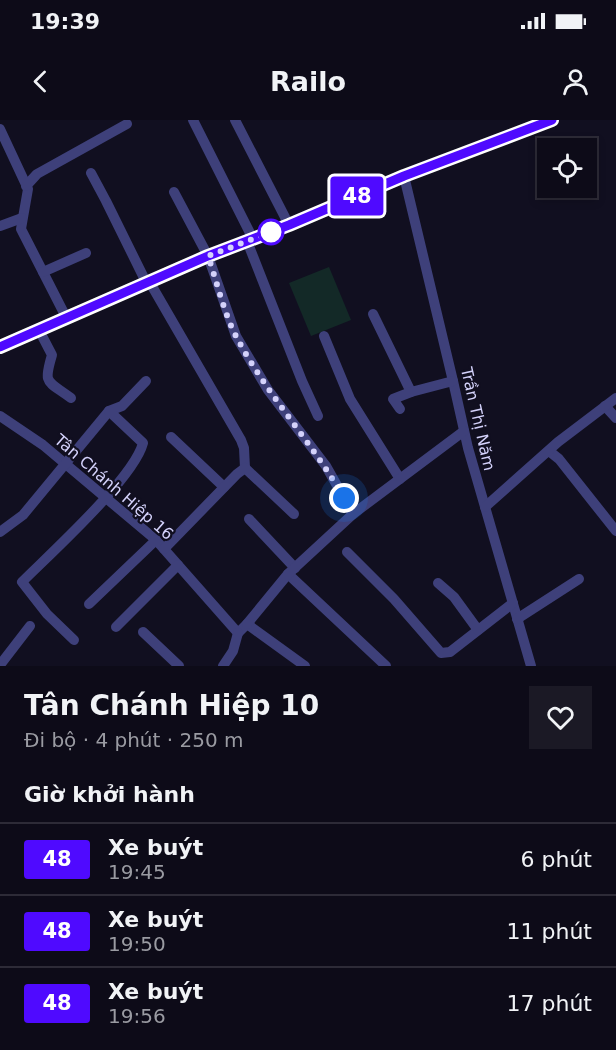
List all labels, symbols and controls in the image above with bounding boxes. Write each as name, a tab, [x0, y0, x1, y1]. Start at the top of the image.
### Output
text: 19:39	[30, 9, 100, 34]
icon: back	[24, 65, 57, 98]
icon: person	[559, 65, 592, 98]
text: Railo	[270, 66, 346, 97]
map controls	[537, 138, 597, 198]
button: locate	[537, 138, 597, 198]
line badge: 48	[330, 176, 384, 216]
text: 48	[342, 184, 372, 208]
unlabelled marker	[258, 219, 284, 245]
street label: Trần Thị Năm	[457, 364, 499, 473]
street label: Tân Chánh Hiệp 16	[50, 430, 177, 544]
your location	[329, 483, 359, 513]
button: heart	[529, 686, 592, 749]
text: Tân Chánh Hiệp 10	[24, 689, 319, 722]
text: Đi bộ · 4 phút · 250 m	[24, 728, 243, 752]
text: Giờ khởi hành	[24, 782, 195, 807]
text: Xe buýt	[108, 835, 203, 860]
text: 48	[42, 847, 72, 871]
text: 6 phút	[521, 847, 592, 872]
text: 19:45	[108, 860, 166, 884]
text: Xe buýt	[108, 907, 203, 932]
text: 48	[42, 919, 72, 943]
text: 11 phút	[507, 919, 592, 944]
text: 19:50	[108, 932, 166, 956]
text: Xe buýt	[108, 979, 203, 1004]
text: 48	[42, 991, 72, 1015]
text: 17 phút	[507, 991, 592, 1016]
text: 19:56	[108, 1004, 166, 1028]

